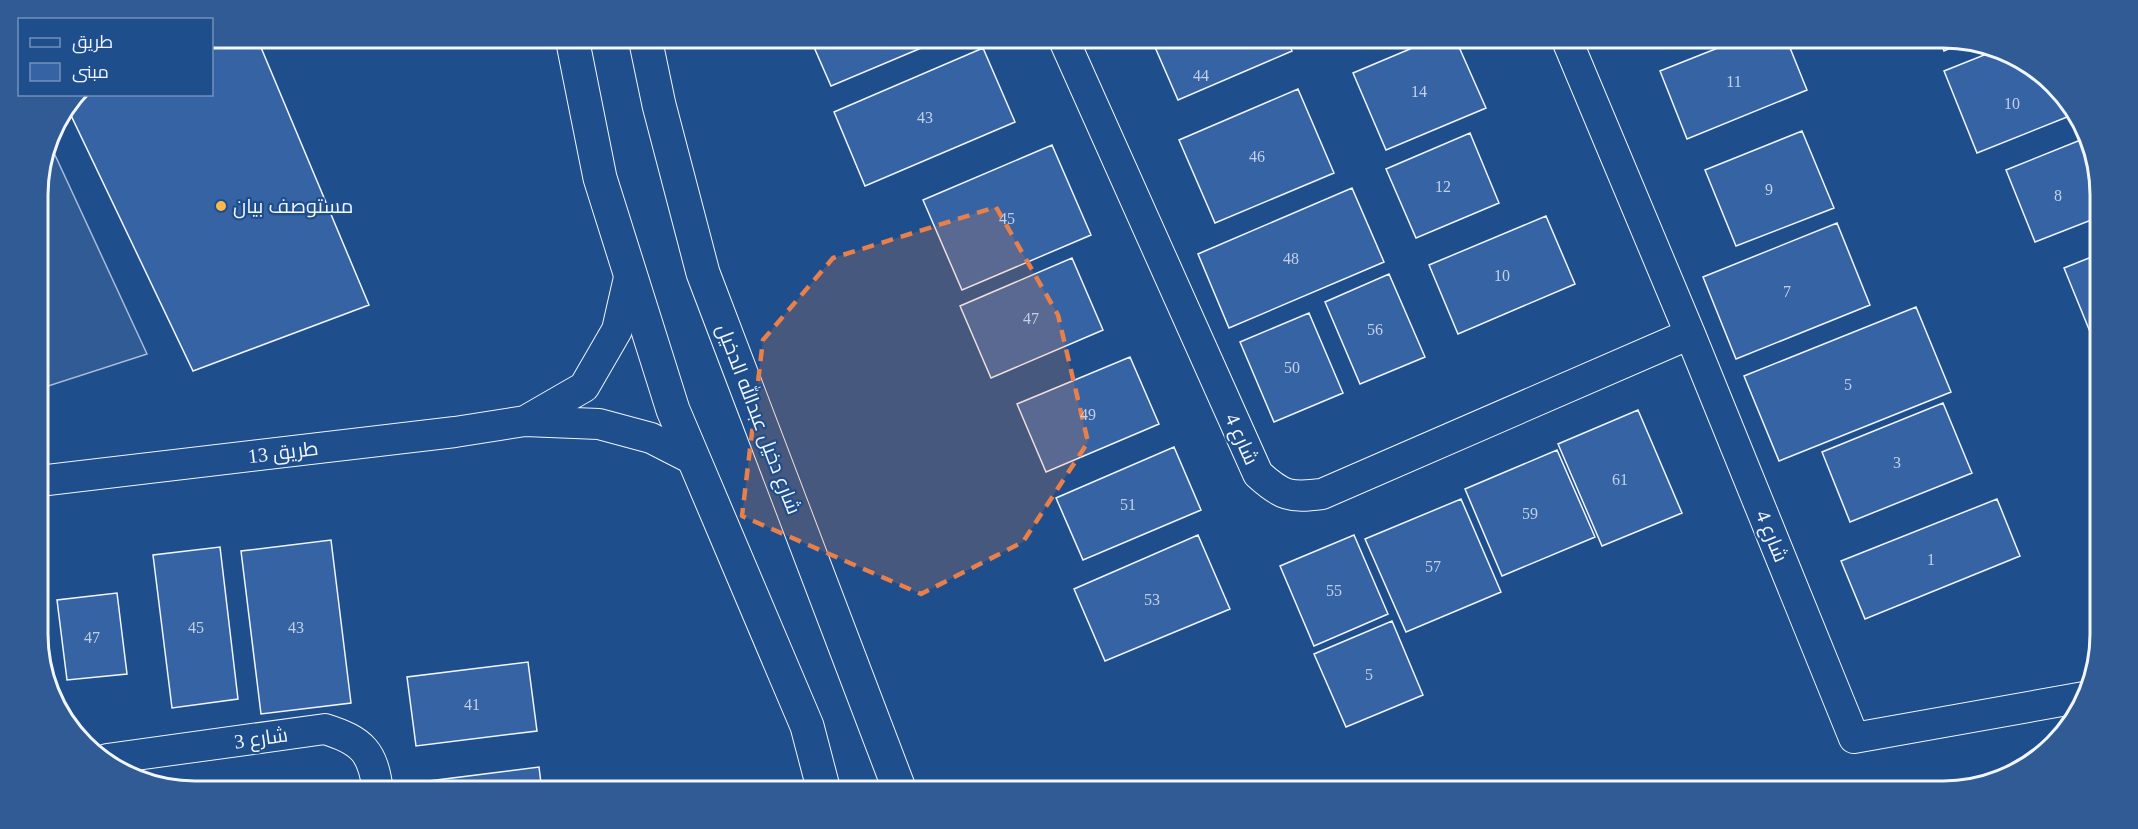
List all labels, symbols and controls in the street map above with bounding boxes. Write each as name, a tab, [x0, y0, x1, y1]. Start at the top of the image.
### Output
legend	[18, 18, 213, 96]
text: طريق	[72, 32, 113, 54]
text: مبنى	[72, 62, 109, 83]
house number: 44	[1193, 67, 1209, 84]
house number: 11	[1726, 73, 1742, 90]
house number: 14	[1411, 83, 1427, 100]
house number: 10	[2004, 95, 2020, 112]
house number: 43	[917, 109, 933, 126]
house number: 46	[1249, 148, 1265, 165]
house number: 12	[1435, 178, 1451, 195]
house number: 9	[1765, 181, 1773, 198]
house number: 8	[2054, 187, 2062, 204]
place label: مستوصف بيان	[233, 195, 353, 219]
marker: مستوصف بيان	[214, 199, 228, 213]
house number: 45	[999, 210, 1015, 227]
house number: 48	[1283, 250, 1299, 267]
house number: 10	[1494, 267, 1510, 284]
house number: 7	[1783, 283, 1791, 300]
house number: 47	[1023, 310, 1039, 327]
street label: شارع دخيل عبدالله الدخيل	[710, 320, 807, 518]
house number: 56	[1367, 321, 1383, 338]
house number: 50	[1284, 359, 1300, 376]
house number: 5	[1844, 376, 1852, 393]
house number: 49	[1080, 406, 1096, 423]
street label: شارع 4	[1218, 410, 1263, 469]
street label: طريق 13	[247, 437, 320, 469]
house number: 3	[1893, 454, 1901, 471]
house number: 61	[1612, 471, 1628, 488]
house number: 51	[1120, 496, 1136, 513]
house number: 59	[1522, 505, 1538, 522]
street label: شارع 4	[1749, 507, 1792, 566]
house number: 1	[1927, 551, 1935, 568]
house number: 57	[1425, 558, 1441, 575]
house number: 55	[1326, 582, 1342, 599]
house number: 53	[1144, 591, 1160, 608]
house number: 45	[188, 619, 204, 636]
house number: 43	[288, 619, 304, 636]
house number: 47	[84, 629, 100, 646]
house number: 5	[1365, 666, 1373, 683]
house number: 41	[464, 696, 480, 713]
street label: شارع 3	[233, 723, 290, 756]

